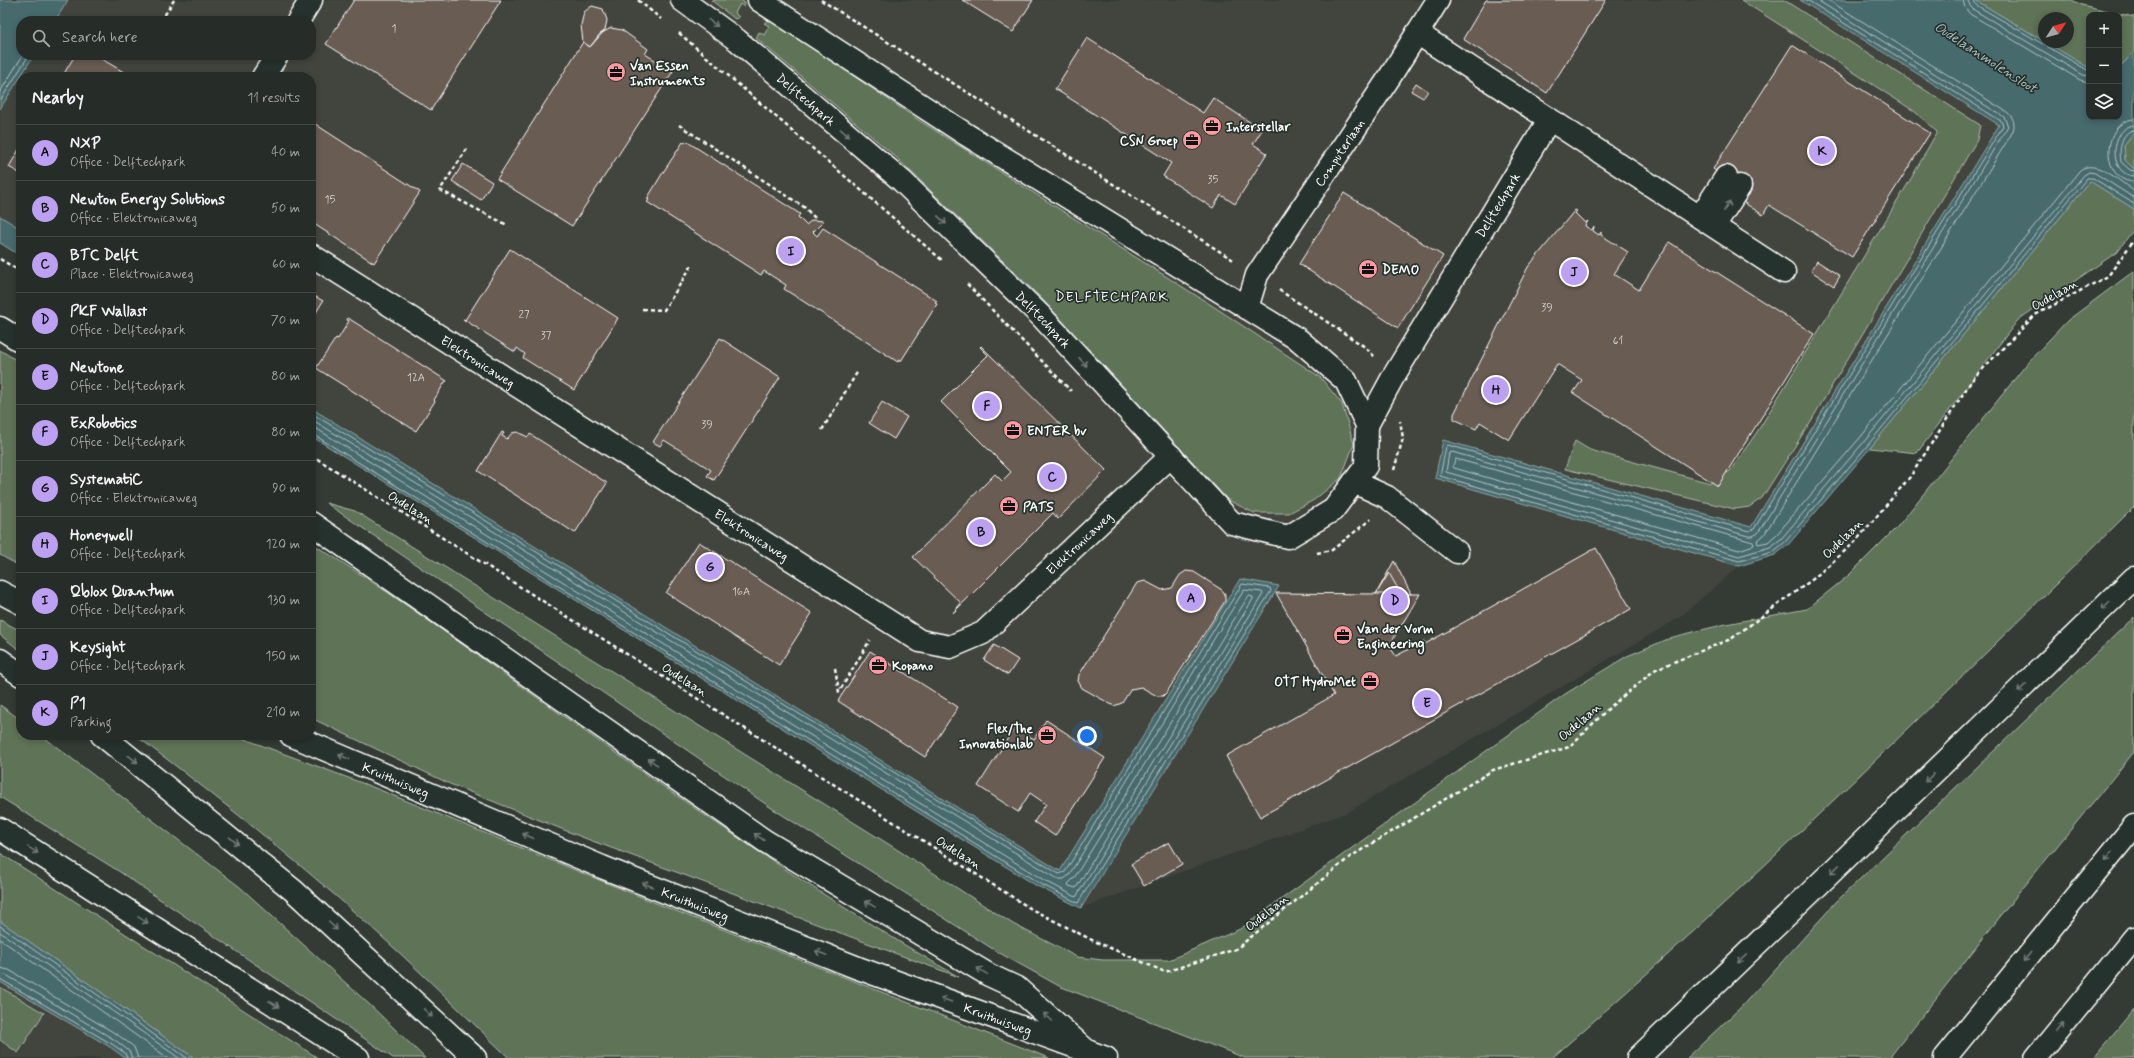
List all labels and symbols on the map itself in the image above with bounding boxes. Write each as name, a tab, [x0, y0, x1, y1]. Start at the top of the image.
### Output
north arrow	[2038, 12, 2074, 48]
water label: Oudelaanmolensloot	[1931, 18, 2041, 98]
one-way arrow	[707, 19, 718, 27]
house number: 1	[392, 22, 397, 36]
place label: Van Essen Instruments	[630, 58, 705, 90]
office icon: Van Essen Instruments	[605, 61, 627, 83]
street label: Delftechpark	[772, 70, 839, 131]
office icon: Interstellar	[1201, 115, 1223, 137]
street label: Computerlaan	[1312, 116, 1369, 190]
place label: Interstellar	[1226, 119, 1291, 136]
one-way arrow	[840, 129, 850, 138]
office icon: CSN Groep	[1181, 129, 1203, 151]
place label: CSN Groep	[1120, 133, 1178, 150]
pin: K	[1809, 136, 1835, 166]
street label: Delftechpark	[1473, 170, 1525, 241]
house number: 35	[1208, 173, 1219, 187]
house number: 15	[325, 193, 336, 207]
one-way arrow	[1723, 201, 1731, 212]
one-way arrow	[937, 215, 947, 225]
pin: I	[778, 236, 804, 266]
pin: J	[1561, 257, 1587, 287]
office icon: DEMO	[1357, 258, 1379, 280]
place label: DEMO	[1382, 262, 1419, 279]
street label: Oudelaan	[2029, 275, 2081, 315]
street label: Delftechpark	[1011, 288, 1074, 353]
district label: DELFTECHPARK	[1055, 288, 1169, 306]
house number: 39	[1541, 301, 1553, 315]
house number: 27	[519, 308, 530, 322]
house number: 37	[541, 329, 552, 343]
street label: Elektronicaweg	[437, 332, 518, 392]
house number: 61	[1613, 334, 1623, 348]
one-way arrow	[1078, 356, 1087, 366]
house number: 12A	[407, 371, 425, 385]
pin: H	[1483, 375, 1509, 405]
pin: F	[974, 391, 1000, 421]
house number: 39	[701, 418, 713, 432]
office icon: ENTER bv	[1002, 419, 1024, 441]
place label: ENTER bv	[1027, 423, 1087, 440]
pin: C	[1039, 462, 1065, 492]
street label: Oudelaan	[384, 488, 436, 529]
office icon: PATS	[998, 495, 1020, 517]
place label: PATS	[1023, 499, 1054, 516]
street label: Elektronicaweg	[711, 506, 791, 566]
street label: Elektronicaweg	[1043, 509, 1117, 579]
street label: Oudelaan	[1819, 515, 1867, 563]
pin: B	[968, 517, 994, 547]
pin: G	[697, 552, 723, 582]
pin: A	[1178, 583, 1204, 613]
house number: 16A	[732, 585, 750, 599]
pin: D	[1382, 586, 1408, 616]
one-way arrow	[2101, 601, 2111, 610]
place label: Van der Vorm Engineering	[1357, 621, 1434, 656]
office icon: Van der Vorm Engineering	[1332, 624, 1354, 646]
office icon: Kopano	[867, 654, 889, 676]
place label: Kopano	[892, 658, 933, 675]
street label: Oudelaan	[658, 660, 710, 701]
office icon: OTT HydroMet	[1359, 670, 1381, 692]
place label: OTT HydroMet	[1274, 674, 1356, 691]
one-way arrow	[2017, 683, 2027, 693]
pin: E	[1414, 688, 1440, 718]
street label: Oudelaan	[1555, 699, 1605, 745]
place label: Flex/The Innovationlab	[959, 721, 1034, 753]
office icon: Flex/The Innovationlab	[1036, 724, 1058, 746]
your location	[1077, 726, 1097, 746]
one-way arrow	[338, 753, 350, 761]
one-way arrow	[128, 755, 139, 763]
one-way arrow	[647, 758, 658, 766]
street label: Kruithuisweg	[359, 759, 432, 804]
one-way arrow	[1924, 774, 1934, 783]
one-way arrow	[522, 831, 534, 839]
one-way arrow	[754, 833, 765, 841]
street label: Oudelaan	[932, 833, 984, 874]
one-way arrow	[228, 837, 239, 846]
one-way arrow	[27, 847, 39, 855]
one-way arrow	[2105, 851, 2114, 861]
one-way arrow	[1830, 864, 1840, 874]
one-way arrow	[643, 881, 655, 889]
street label: Kruithuisweg	[658, 884, 731, 927]
street label: Oudelaan	[1242, 891, 1292, 936]
one-way arrow	[865, 900, 876, 908]
one-way arrow	[137, 916, 148, 924]
one-way arrow	[327, 921, 338, 930]
one-way arrow	[816, 949, 828, 957]
one-way arrow	[2023, 951, 2032, 962]
one-way arrow	[1737, 954, 1747, 964]
one-way arrow	[977, 967, 988, 975]
one-way arrow	[940, 996, 953, 1003]
one-way arrow	[268, 1000, 280, 1008]
street label: Kruithuisweg	[961, 1000, 1034, 1041]
one-way arrow	[423, 1009, 434, 1018]
one-way arrow	[1043, 1012, 1054, 1021]
one-way arrow	[2056, 1022, 2065, 1033]

